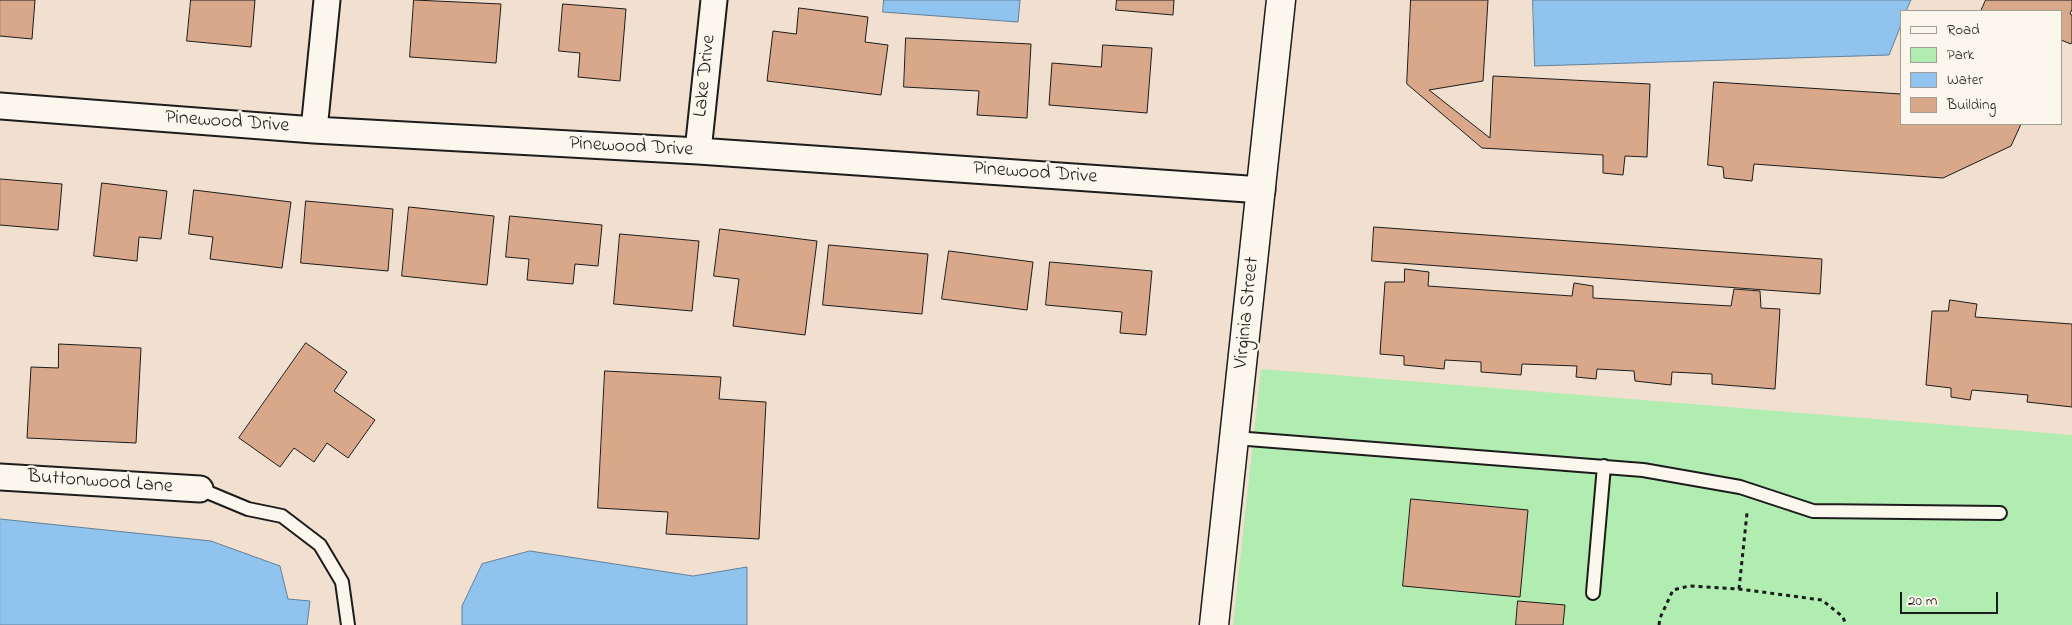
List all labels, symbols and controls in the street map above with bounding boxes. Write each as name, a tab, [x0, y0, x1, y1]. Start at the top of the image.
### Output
legend	[1900, 10, 2062, 125]
text: Road	[1947, 19, 1980, 41]
street label: Lake Drive	[690, 34, 722, 118]
text: Park	[1947, 44, 1974, 66]
text: Water	[1947, 69, 1983, 91]
text: Building	[1947, 94, 1996, 116]
street label: Pinewood Drive	[164, 107, 290, 139]
street label: Pinewood Drive	[568, 133, 694, 163]
street label: Pinewood Drive	[972, 158, 1098, 190]
street label: Virginia Street	[1230, 256, 1266, 370]
street label: Buttonwood Lane	[27, 466, 173, 500]
scale bar	[1902, 582, 2000, 614]
text: 20 m	[1908, 590, 1937, 612]

